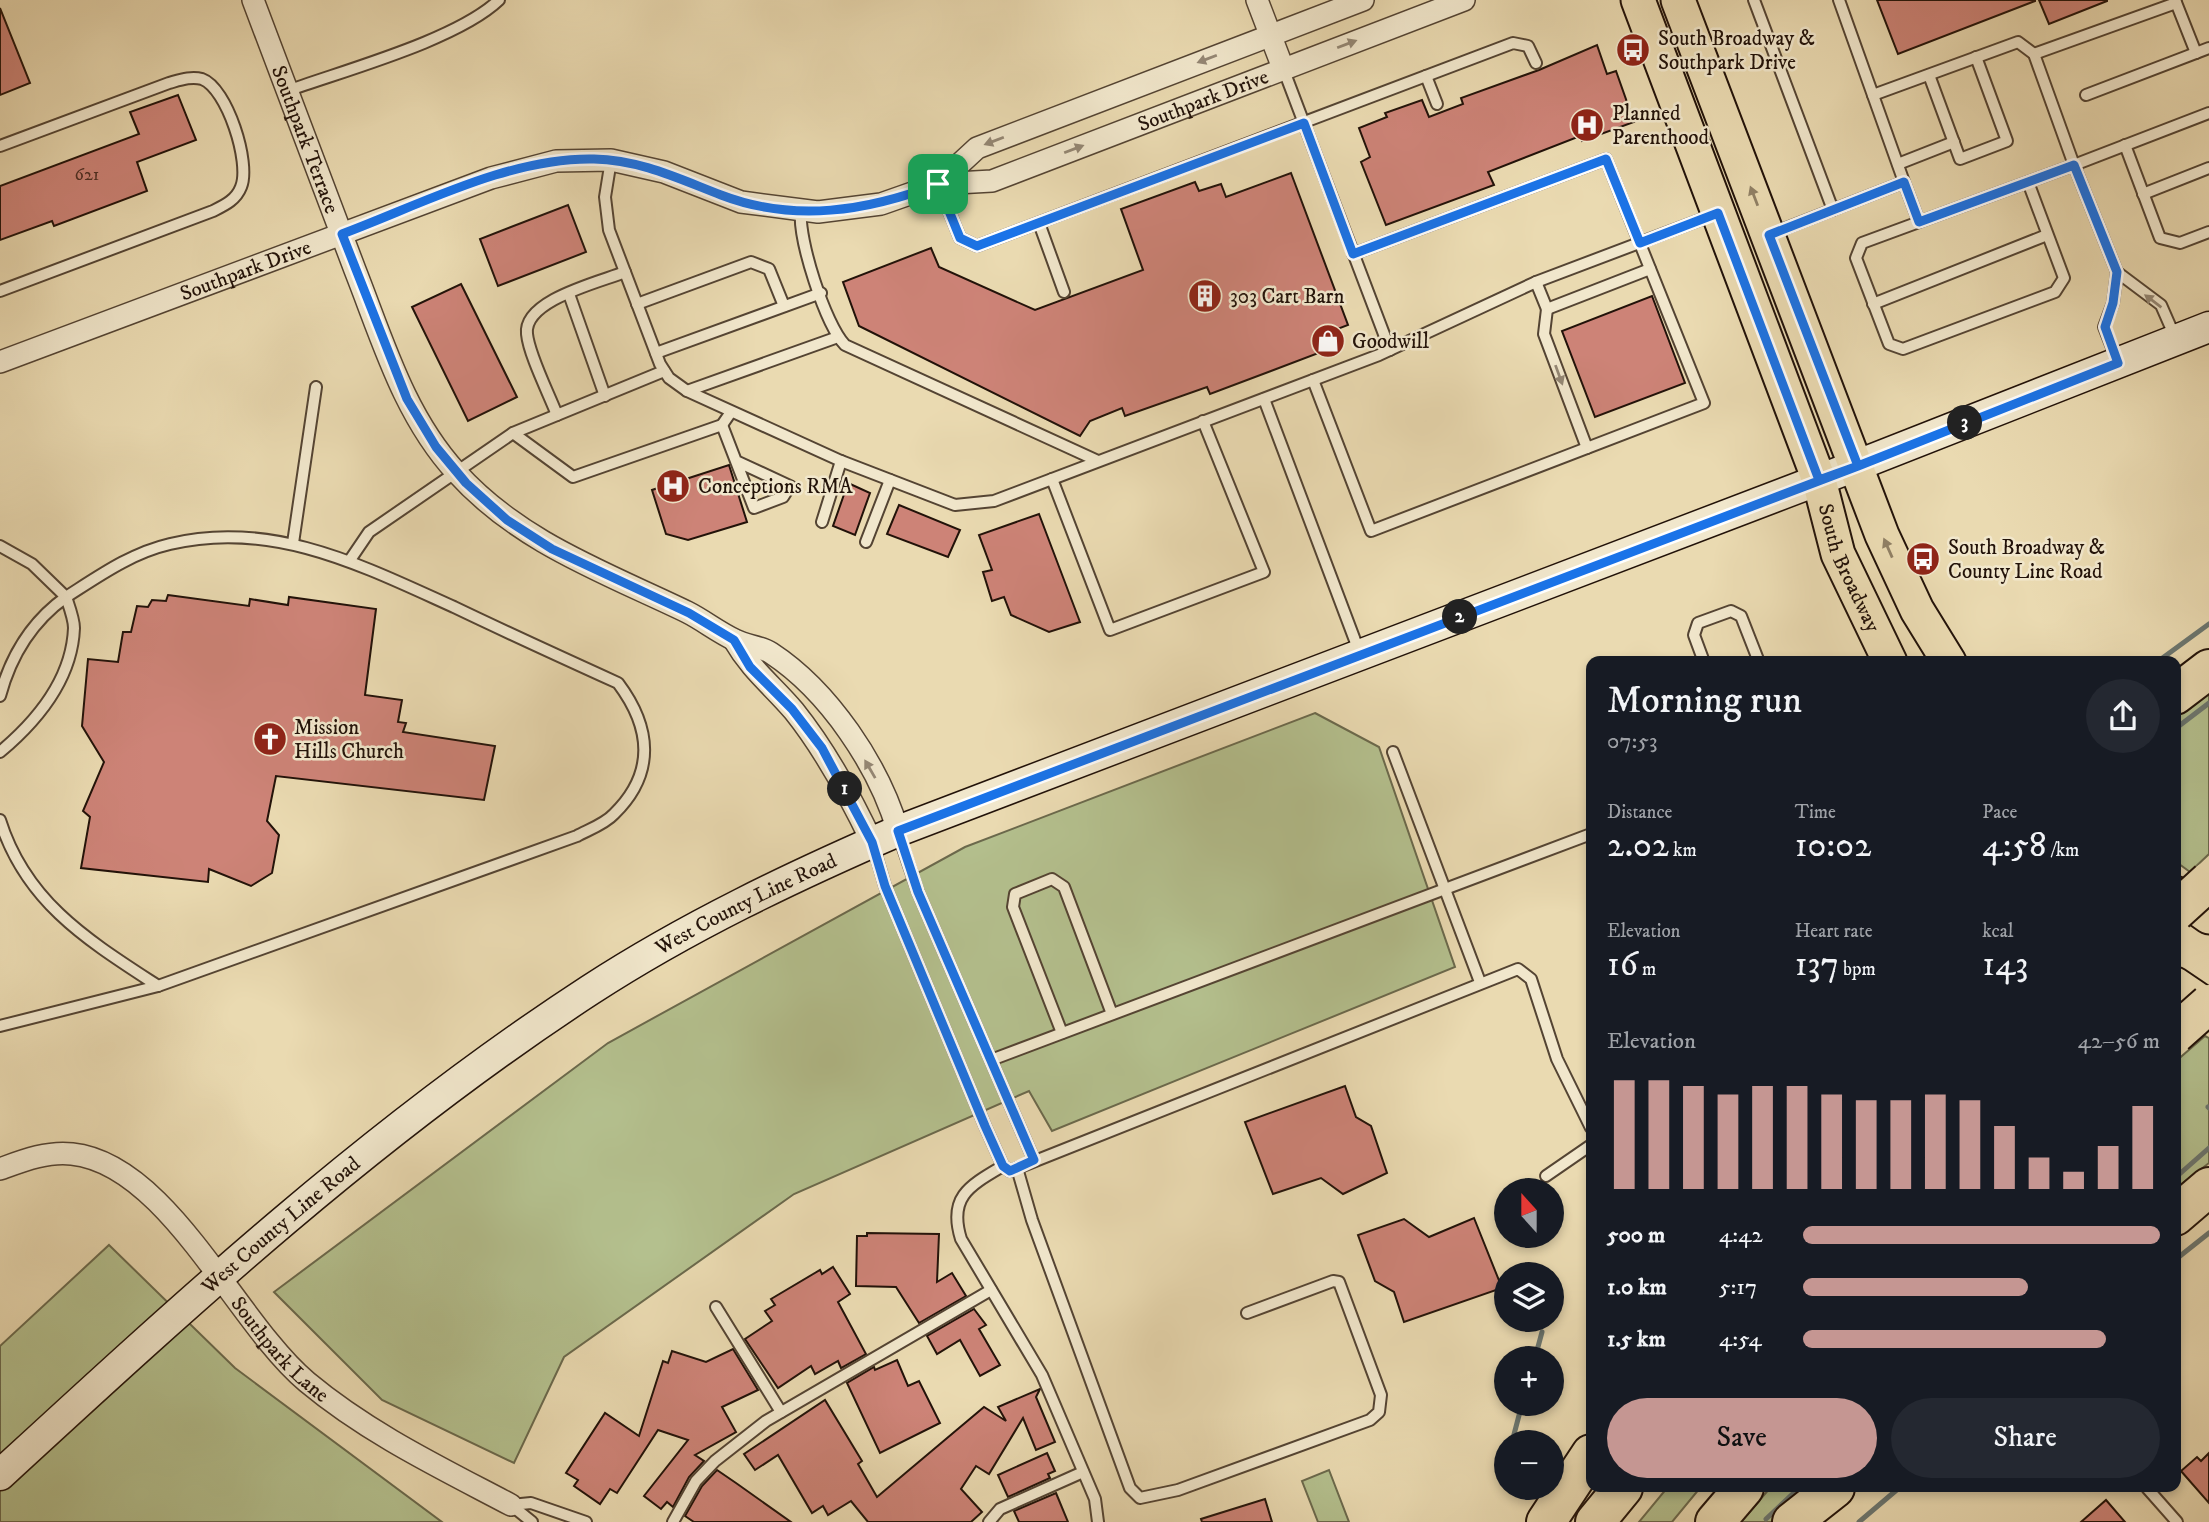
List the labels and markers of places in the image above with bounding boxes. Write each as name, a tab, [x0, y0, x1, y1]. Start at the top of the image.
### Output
place label: South Broadway & Southpark Drive	[1658, 26, 1815, 76]
bus stop icon: South Broadway & Southpark Drive	[1614, 31, 1652, 69]
place label: Planned Parenthood	[1612, 101, 1710, 151]
hospital icon: Planned Parenthood	[1568, 106, 1606, 144]
pin	[908, 154, 968, 214]
building icon: 303 Cart Barn	[1186, 277, 1224, 315]
place label: 303 Cart Barn	[1230, 284, 1344, 310]
shop icon: Goodwill	[1309, 322, 1347, 360]
place label: Goodwill	[1352, 329, 1430, 355]
pin: 3	[1948, 406, 1982, 440]
hospital icon: Conceptions RMA	[654, 467, 692, 505]
place label: Conceptions RMA	[698, 474, 853, 500]
place label: South Broadway & County Line Road	[1948, 535, 2105, 585]
bus stop icon: South Broadway & County Line Road	[1904, 540, 1942, 578]
pin: 2	[1442, 600, 1478, 634]
place label: Mission Hills Church	[294, 715, 404, 765]
church icon: Mission Hills Church	[251, 720, 289, 758]
pin: 1	[828, 772, 862, 806]

